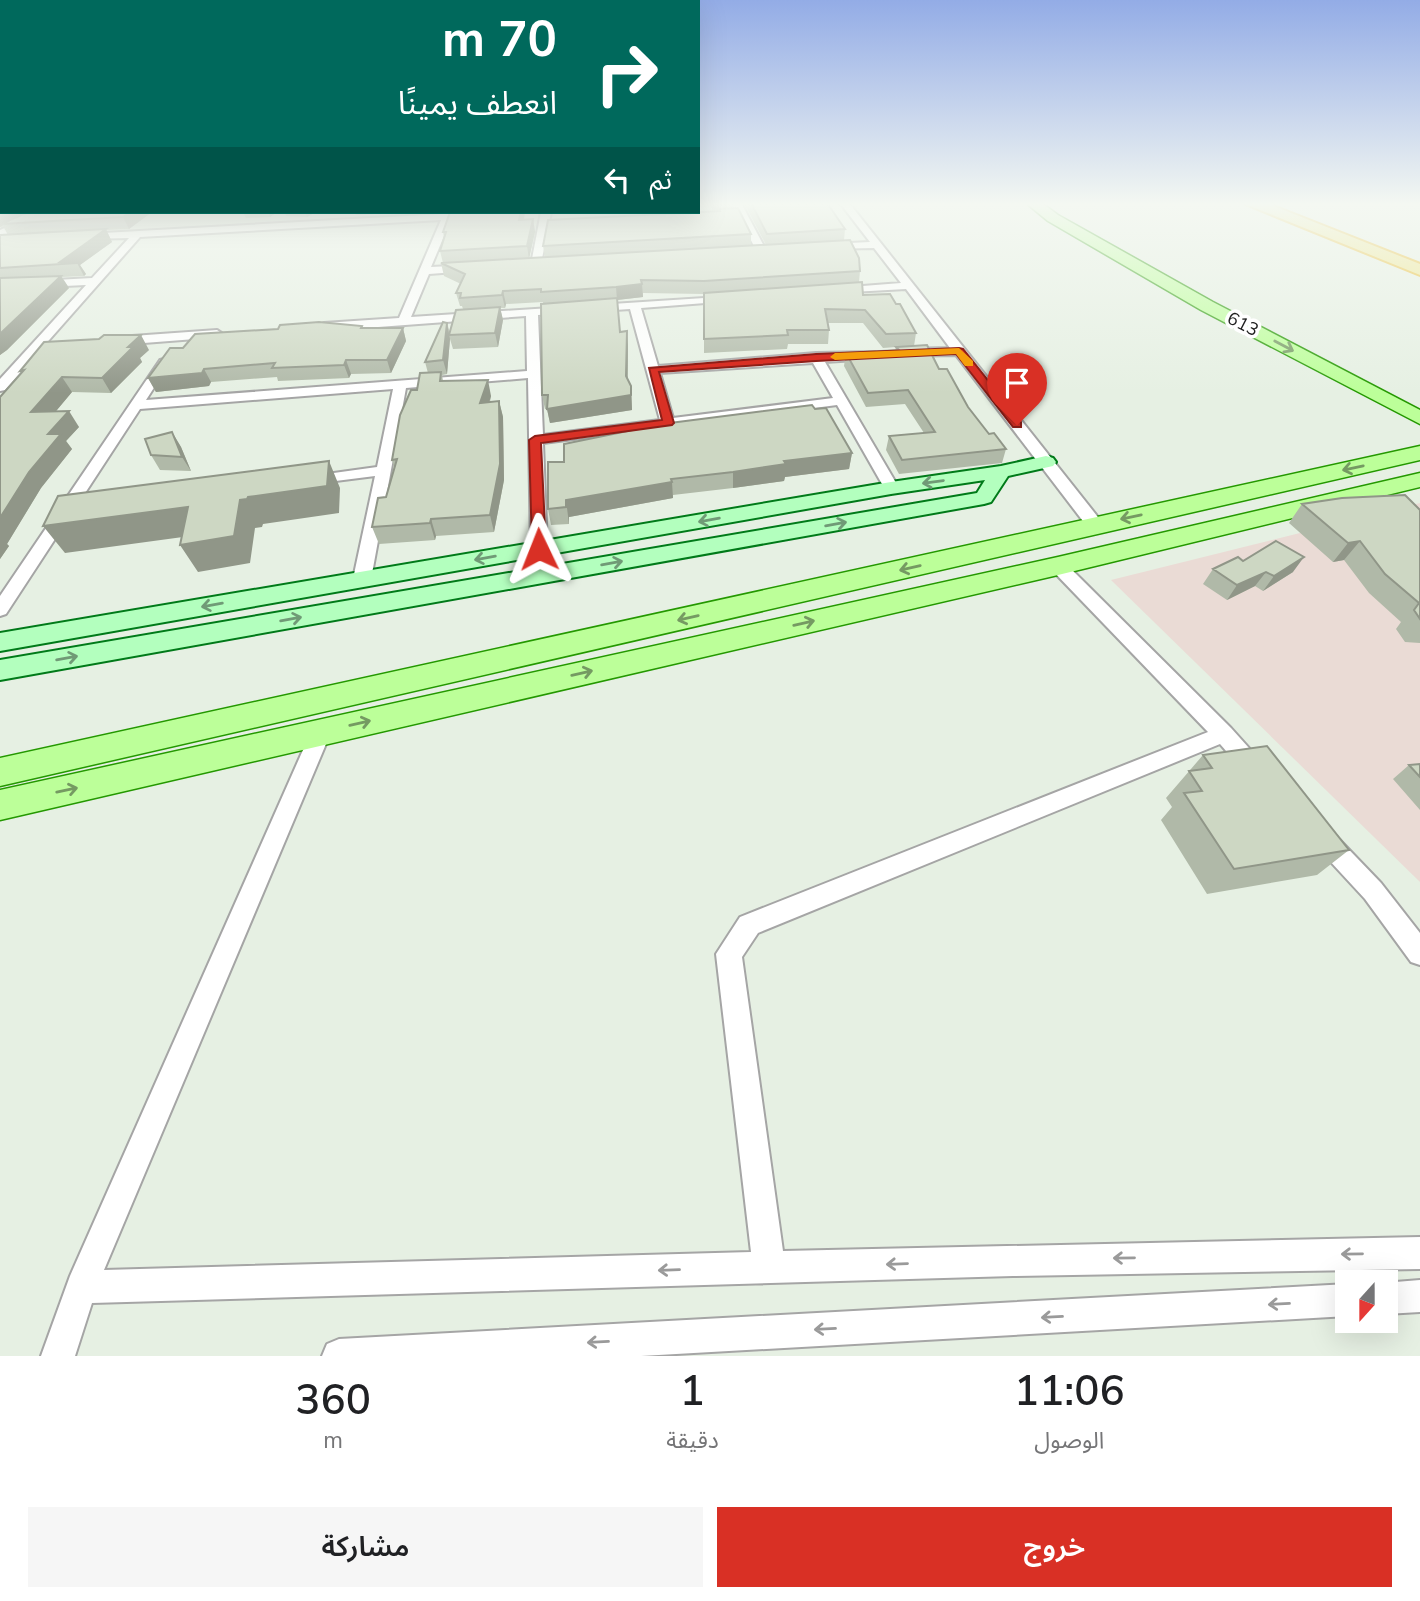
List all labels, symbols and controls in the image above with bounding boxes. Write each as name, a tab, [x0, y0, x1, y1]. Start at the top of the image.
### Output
text: 70 m	[442, 6, 557, 73]
icon: right	[581, 28, 672, 119]
text: انعطف يمينًا	[398, 82, 557, 125]
icon: left	[598, 161, 636, 199]
text: ثم	[650, 163, 672, 198]
street label: 613	[1223, 306, 1263, 342]
one-way arrow	[1273, 340, 1294, 353]
pin	[987, 353, 1047, 425]
icon: arrive	[998, 364, 1036, 402]
one-way arrow	[1342, 462, 1365, 476]
one-way arrow	[922, 476, 945, 489]
one-way arrow	[1120, 511, 1143, 525]
position arrow	[502, 512, 576, 586]
one-way arrow	[698, 514, 721, 527]
one-way arrow	[824, 517, 847, 530]
one-way arrow	[474, 552, 497, 565]
one-way arrow	[600, 556, 623, 569]
one-way arrow	[899, 563, 921, 576]
one-way arrow	[201, 599, 224, 612]
one-way arrow	[279, 612, 302, 625]
one-way arrow	[677, 612, 700, 626]
one-way arrow	[792, 616, 815, 630]
one-way arrow	[55, 651, 78, 664]
one-way arrow	[570, 666, 593, 680]
one-way arrow	[348, 716, 371, 730]
one-way arrow	[55, 783, 78, 796]
one-way arrow	[1341, 1247, 1364, 1261]
one-way arrow	[1113, 1251, 1136, 1265]
one-way arrow	[886, 1257, 909, 1270]
one-way arrow	[658, 1263, 681, 1277]
north arrow	[1335, 1270, 1398, 1334]
map controls	[1335, 1270, 1398, 1333]
one-way arrow	[1269, 1298, 1291, 1311]
one-way arrow	[1041, 1310, 1064, 1323]
one-way arrow	[814, 1323, 837, 1336]
one-way arrow	[587, 1335, 610, 1348]
text: 1	[680, 1363, 705, 1420]
text: 11:06	[1014, 1363, 1125, 1420]
text: 360	[295, 1372, 371, 1429]
text: m	[323, 1425, 343, 1456]
text: دقيقة	[666, 1425, 719, 1456]
text: الوصول	[1034, 1425, 1104, 1456]
button: مشاركة	[28, 1507, 703, 1587]
button: خروج	[717, 1507, 1392, 1587]

